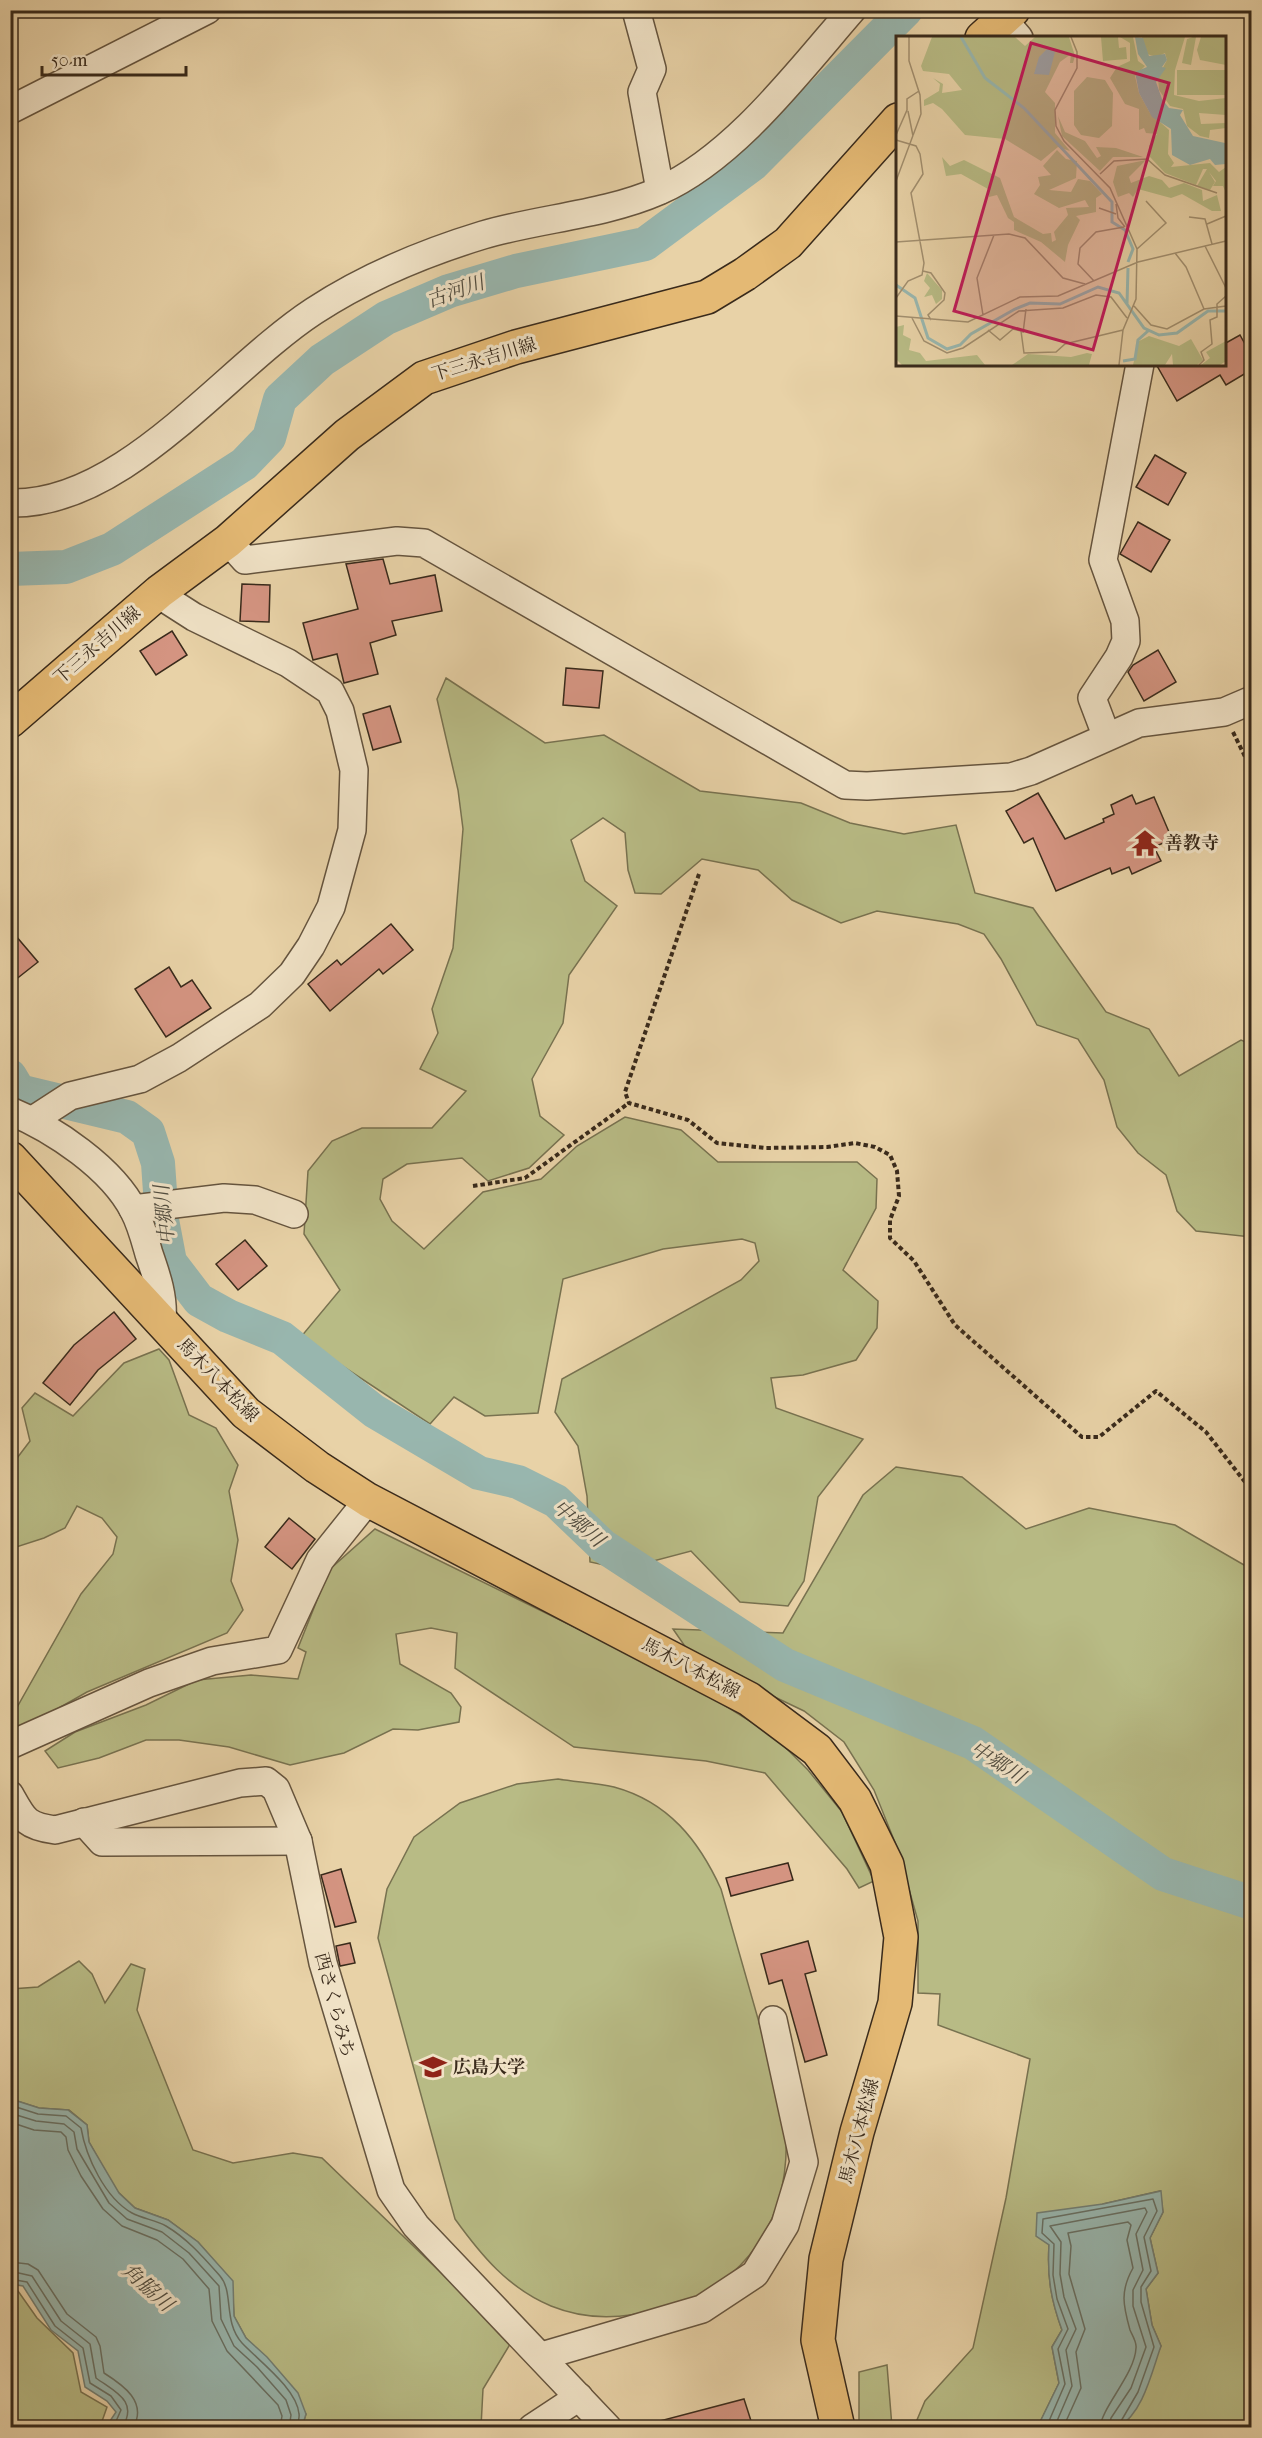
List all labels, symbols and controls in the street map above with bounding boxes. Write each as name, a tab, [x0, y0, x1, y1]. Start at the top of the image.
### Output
inset map	[896, 36, 1226, 366]
scale bar	[42, 39, 186, 77]
text: 50 m	[51, 50, 88, 71]
water label: 古河川	[423, 270, 489, 312]
street label: 下三永吉川線	[429, 334, 539, 385]
street label: 下三永吉川線	[50, 602, 145, 689]
temple icon: 善教寺	[1130, 828, 1160, 858]
place label: 善教寺	[1165, 833, 1219, 854]
water label: 中郷川	[150, 1182, 179, 1246]
street label: 馬木八本松線	[173, 1334, 263, 1426]
water label: 中郷川	[548, 1495, 610, 1553]
street label: 馬木八本松線	[638, 1634, 743, 1703]
water label: 中郷川	[966, 1736, 1031, 1789]
street label: 西さくらみち	[310, 1950, 359, 2060]
school or university icon: 広島大学	[418, 2052, 448, 2082]
place label: 広島大学	[453, 2057, 525, 2078]
street label: 馬木八本松線	[835, 2076, 884, 2186]
water label: 角脇川	[118, 2259, 179, 2317]

